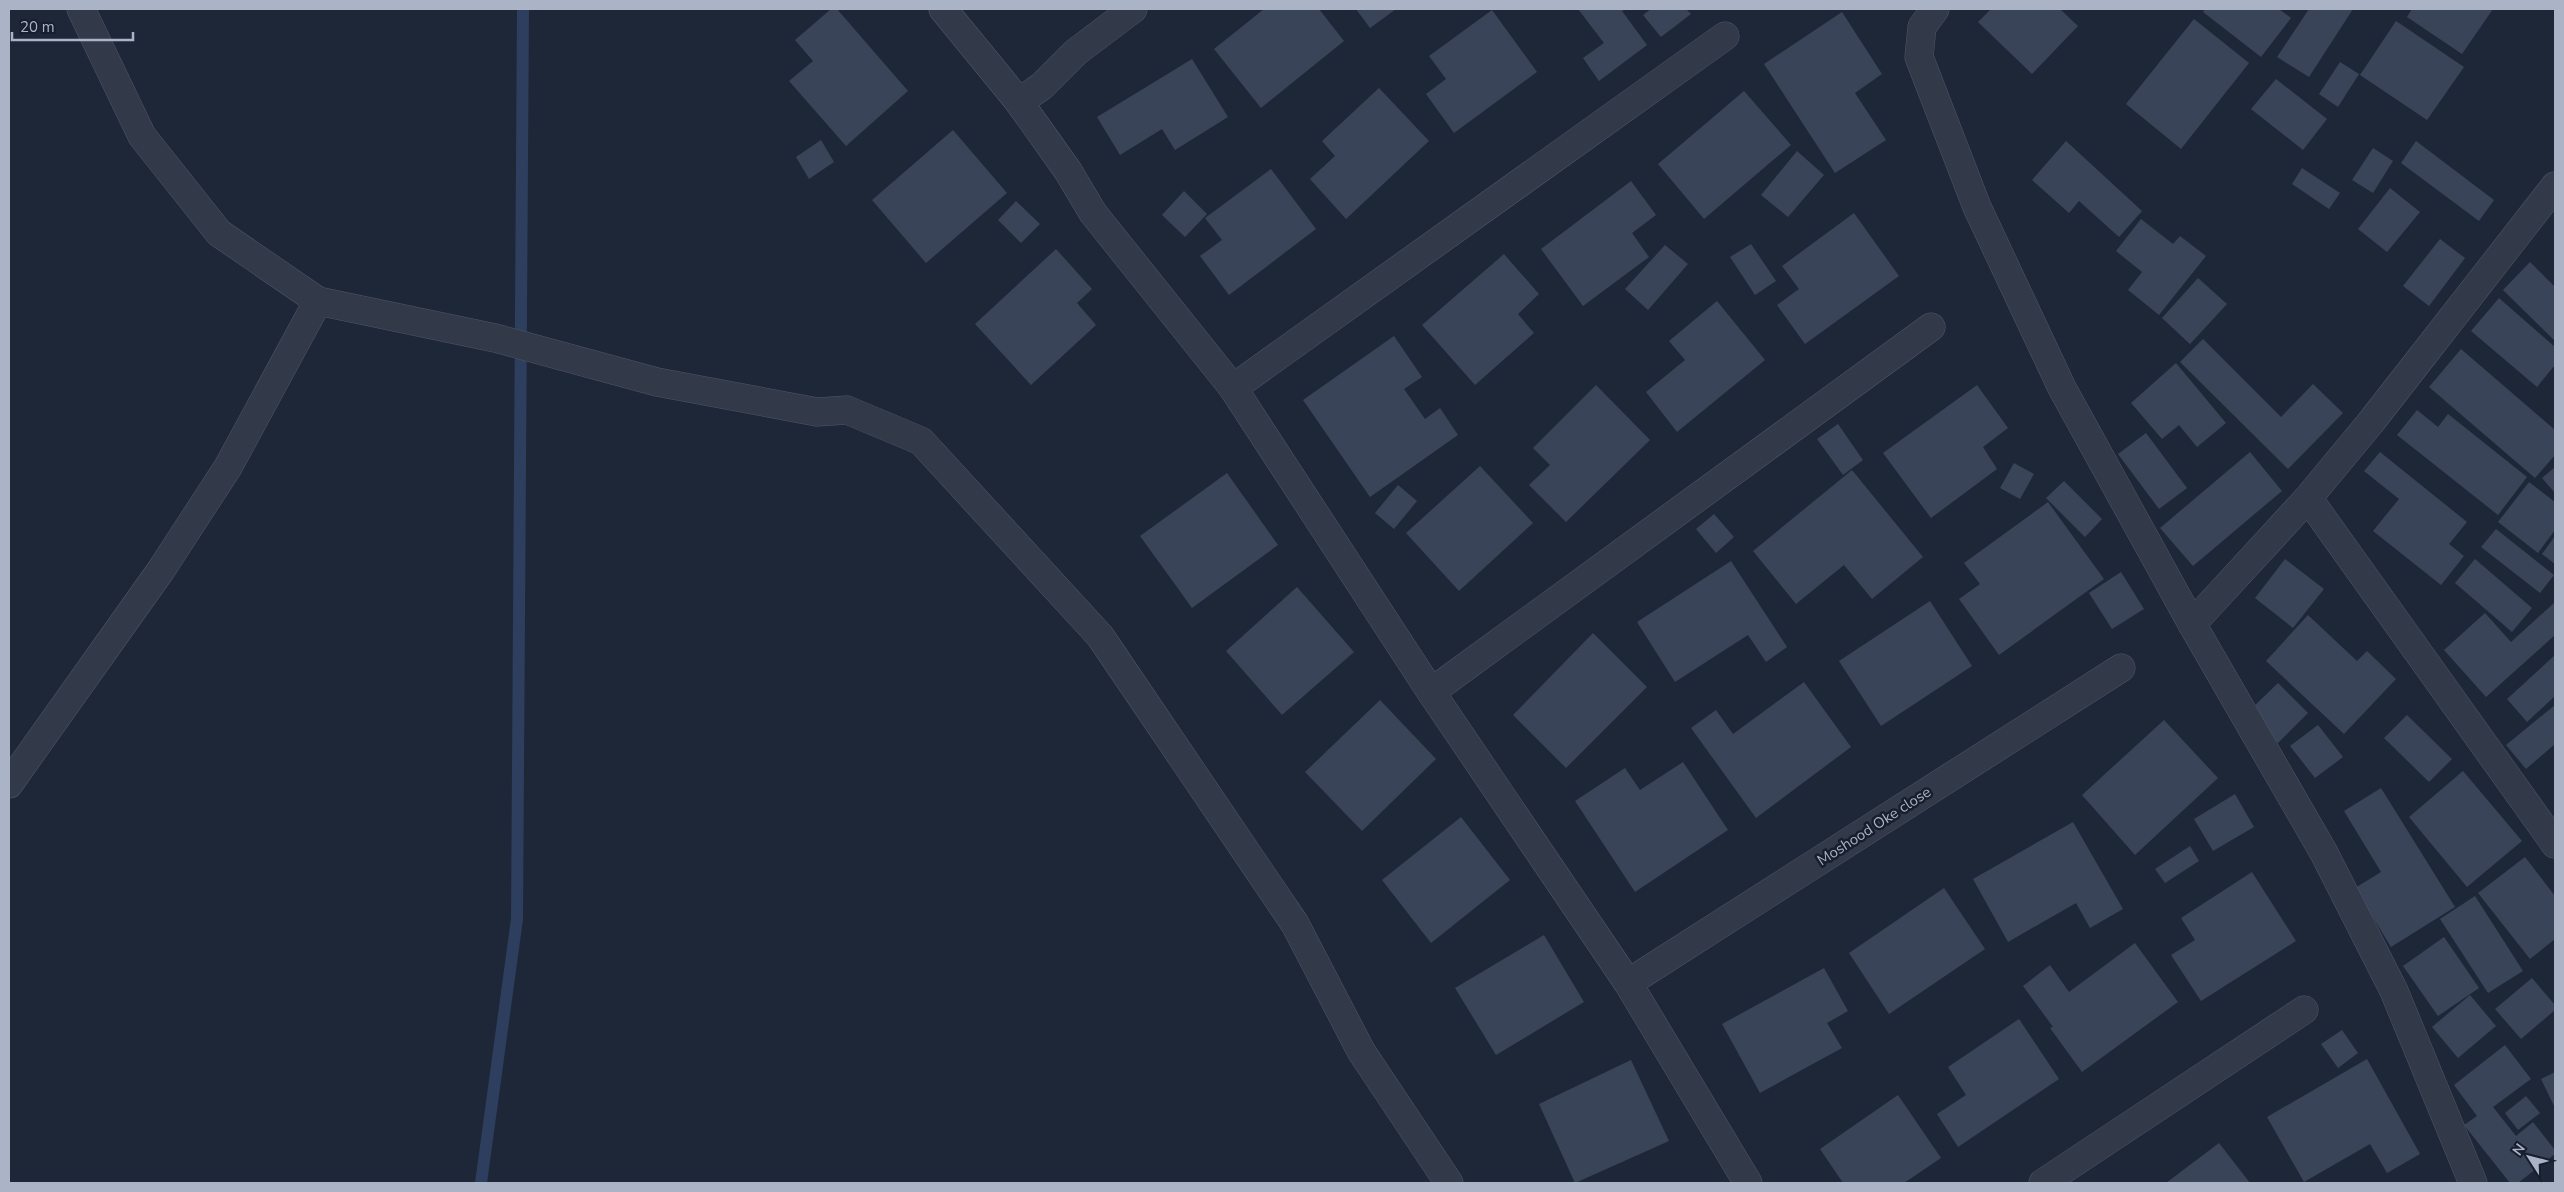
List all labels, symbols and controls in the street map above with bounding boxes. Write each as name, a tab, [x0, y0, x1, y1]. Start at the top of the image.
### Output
scale bar	[12, 10, 134, 42]
text: 20 m	[20, 17, 55, 37]
street label: Moshood Oke close	[1813, 782, 1935, 870]
north arrow	[2504, 1132, 2554, 1182]
text: N	[2508, 1140, 2530, 1159]

